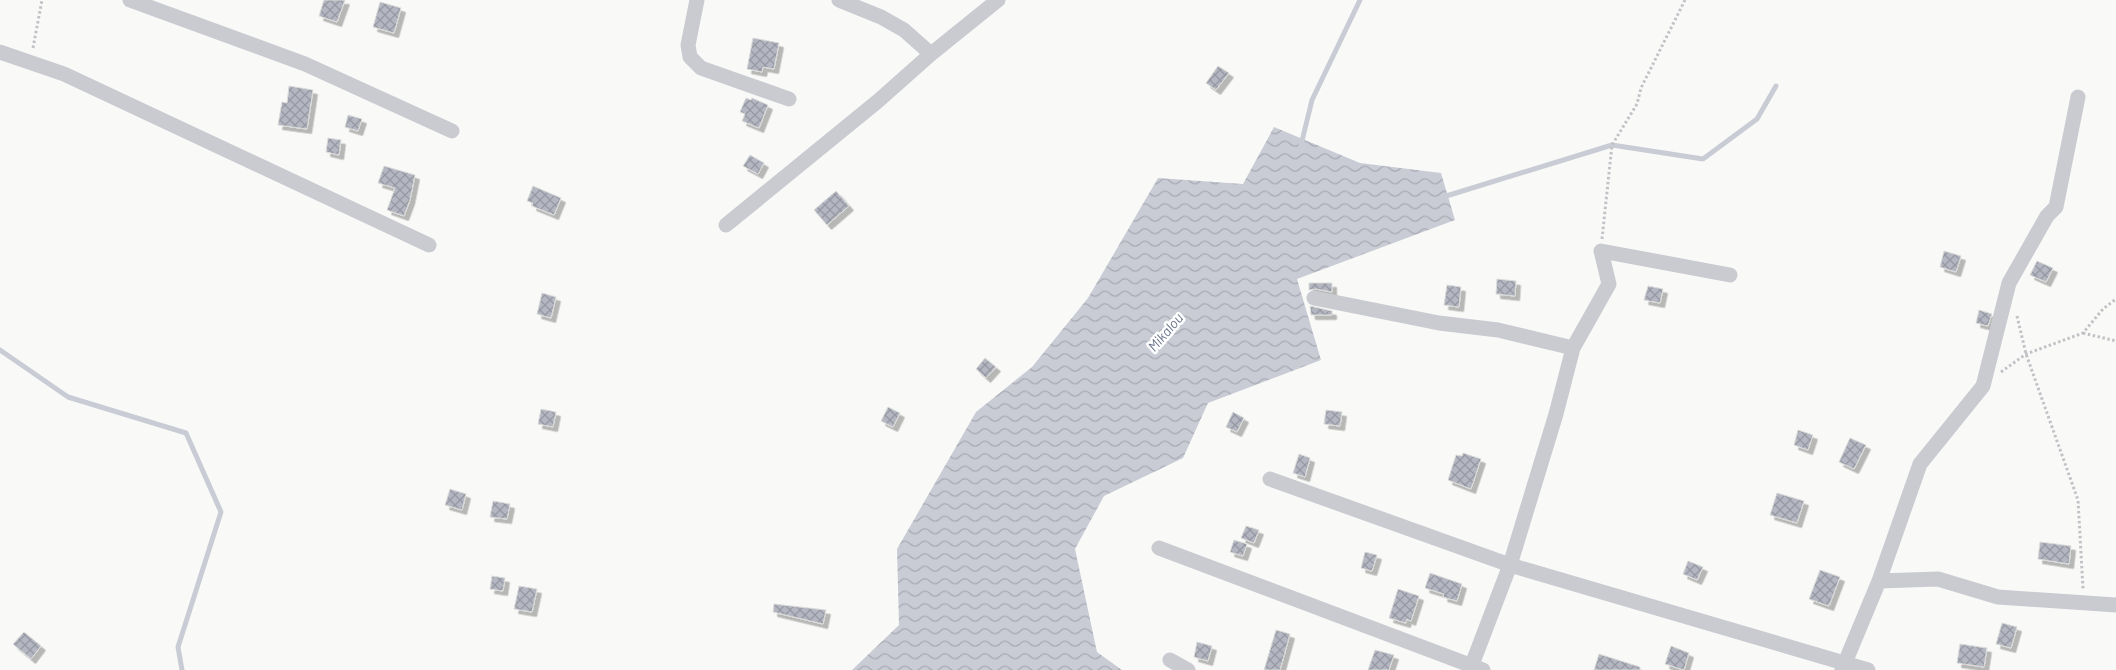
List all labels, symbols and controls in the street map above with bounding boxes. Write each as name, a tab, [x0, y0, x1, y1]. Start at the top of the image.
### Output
water label: Mikalou	[1144, 309, 1186, 355]

